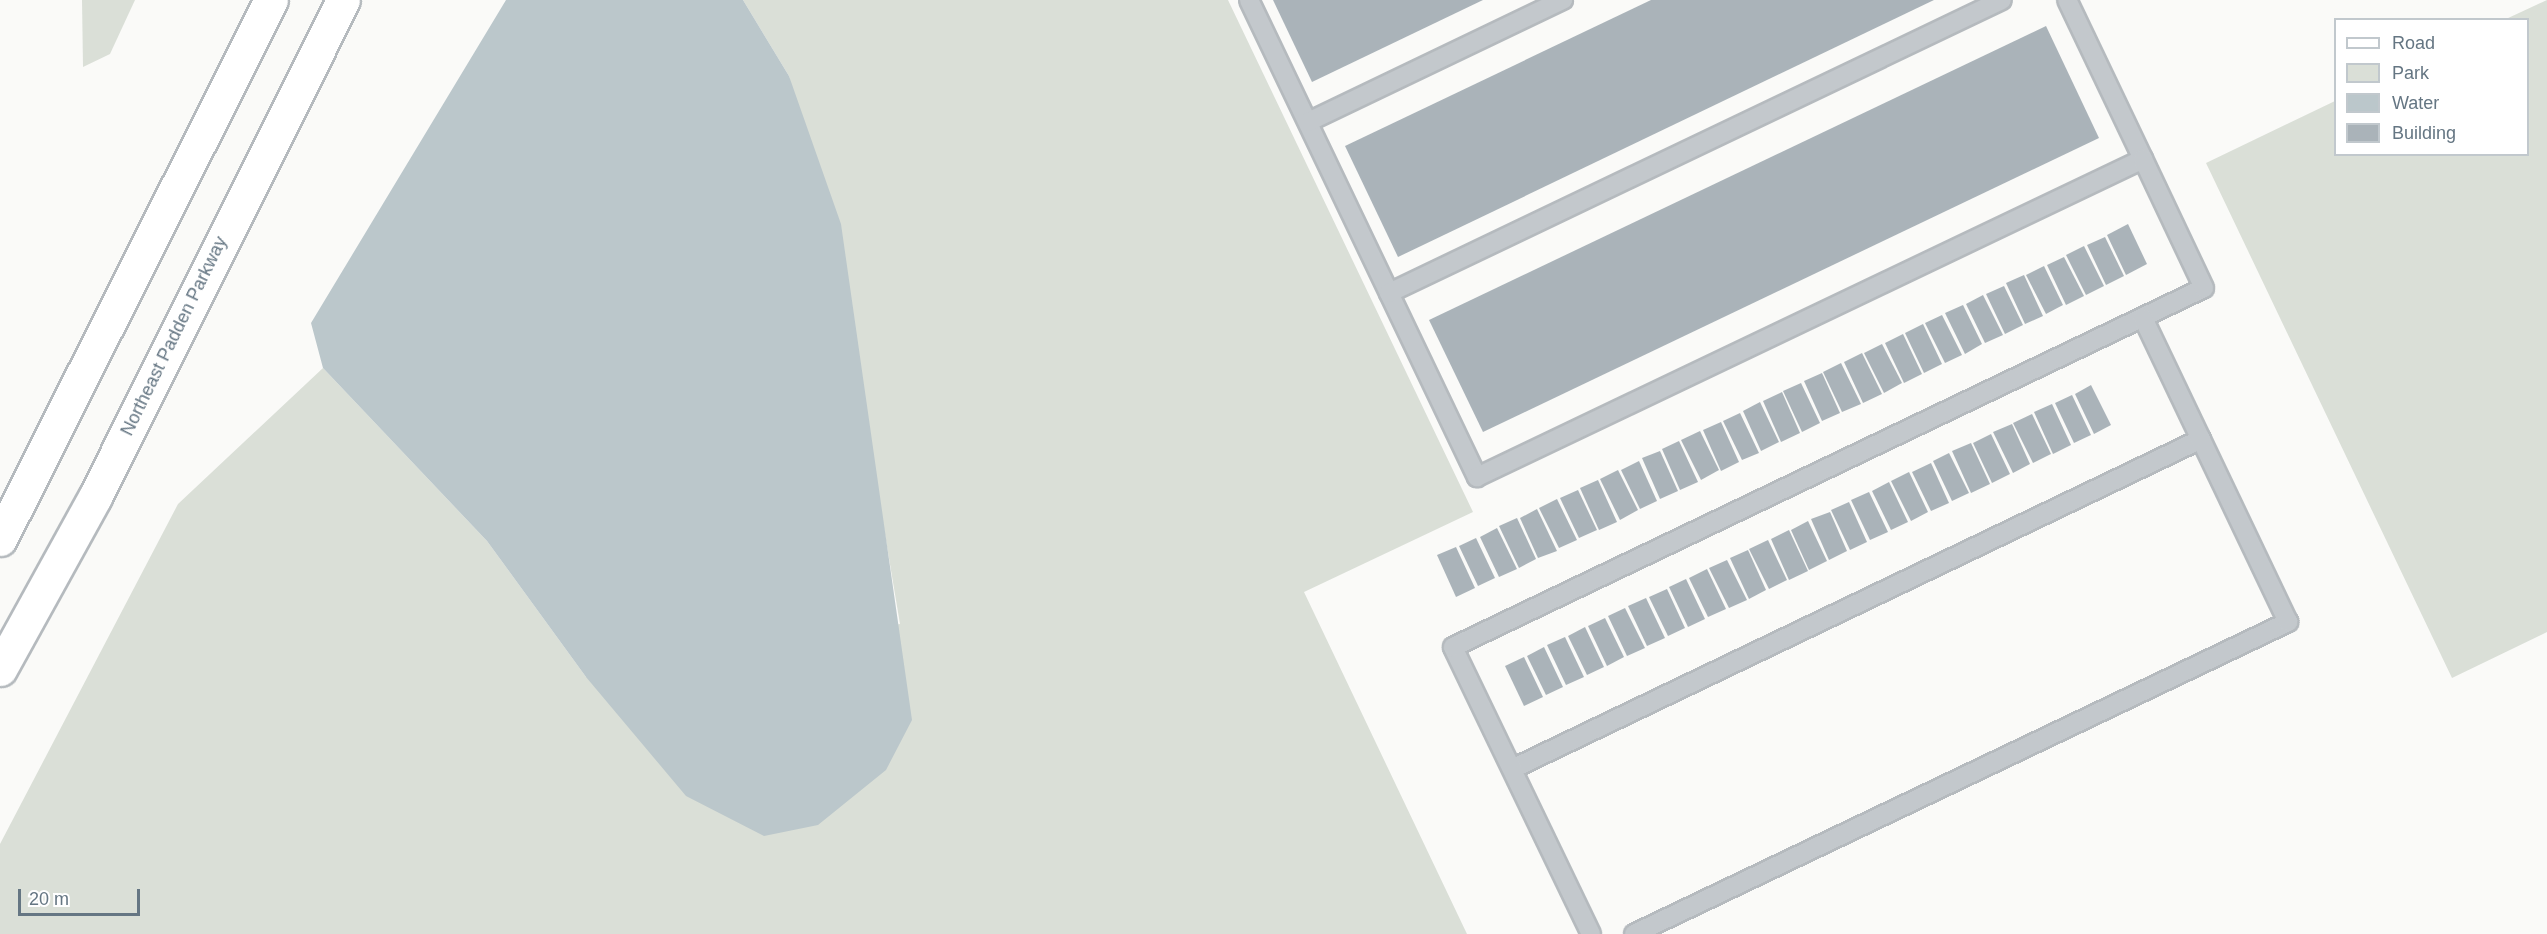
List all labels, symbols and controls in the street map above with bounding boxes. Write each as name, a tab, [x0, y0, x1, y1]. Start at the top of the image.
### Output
legend	[2334, 18, 2529, 156]
text: Road	[2392, 33, 2435, 53]
text: Park	[2392, 63, 2429, 83]
text: Water	[2392, 93, 2439, 113]
text: Building	[2392, 123, 2456, 143]
street label: Northeast Padden Parkway	[116, 233, 232, 439]
scale bar	[21, 877, 142, 915]
text: 20 m	[29, 889, 69, 909]

